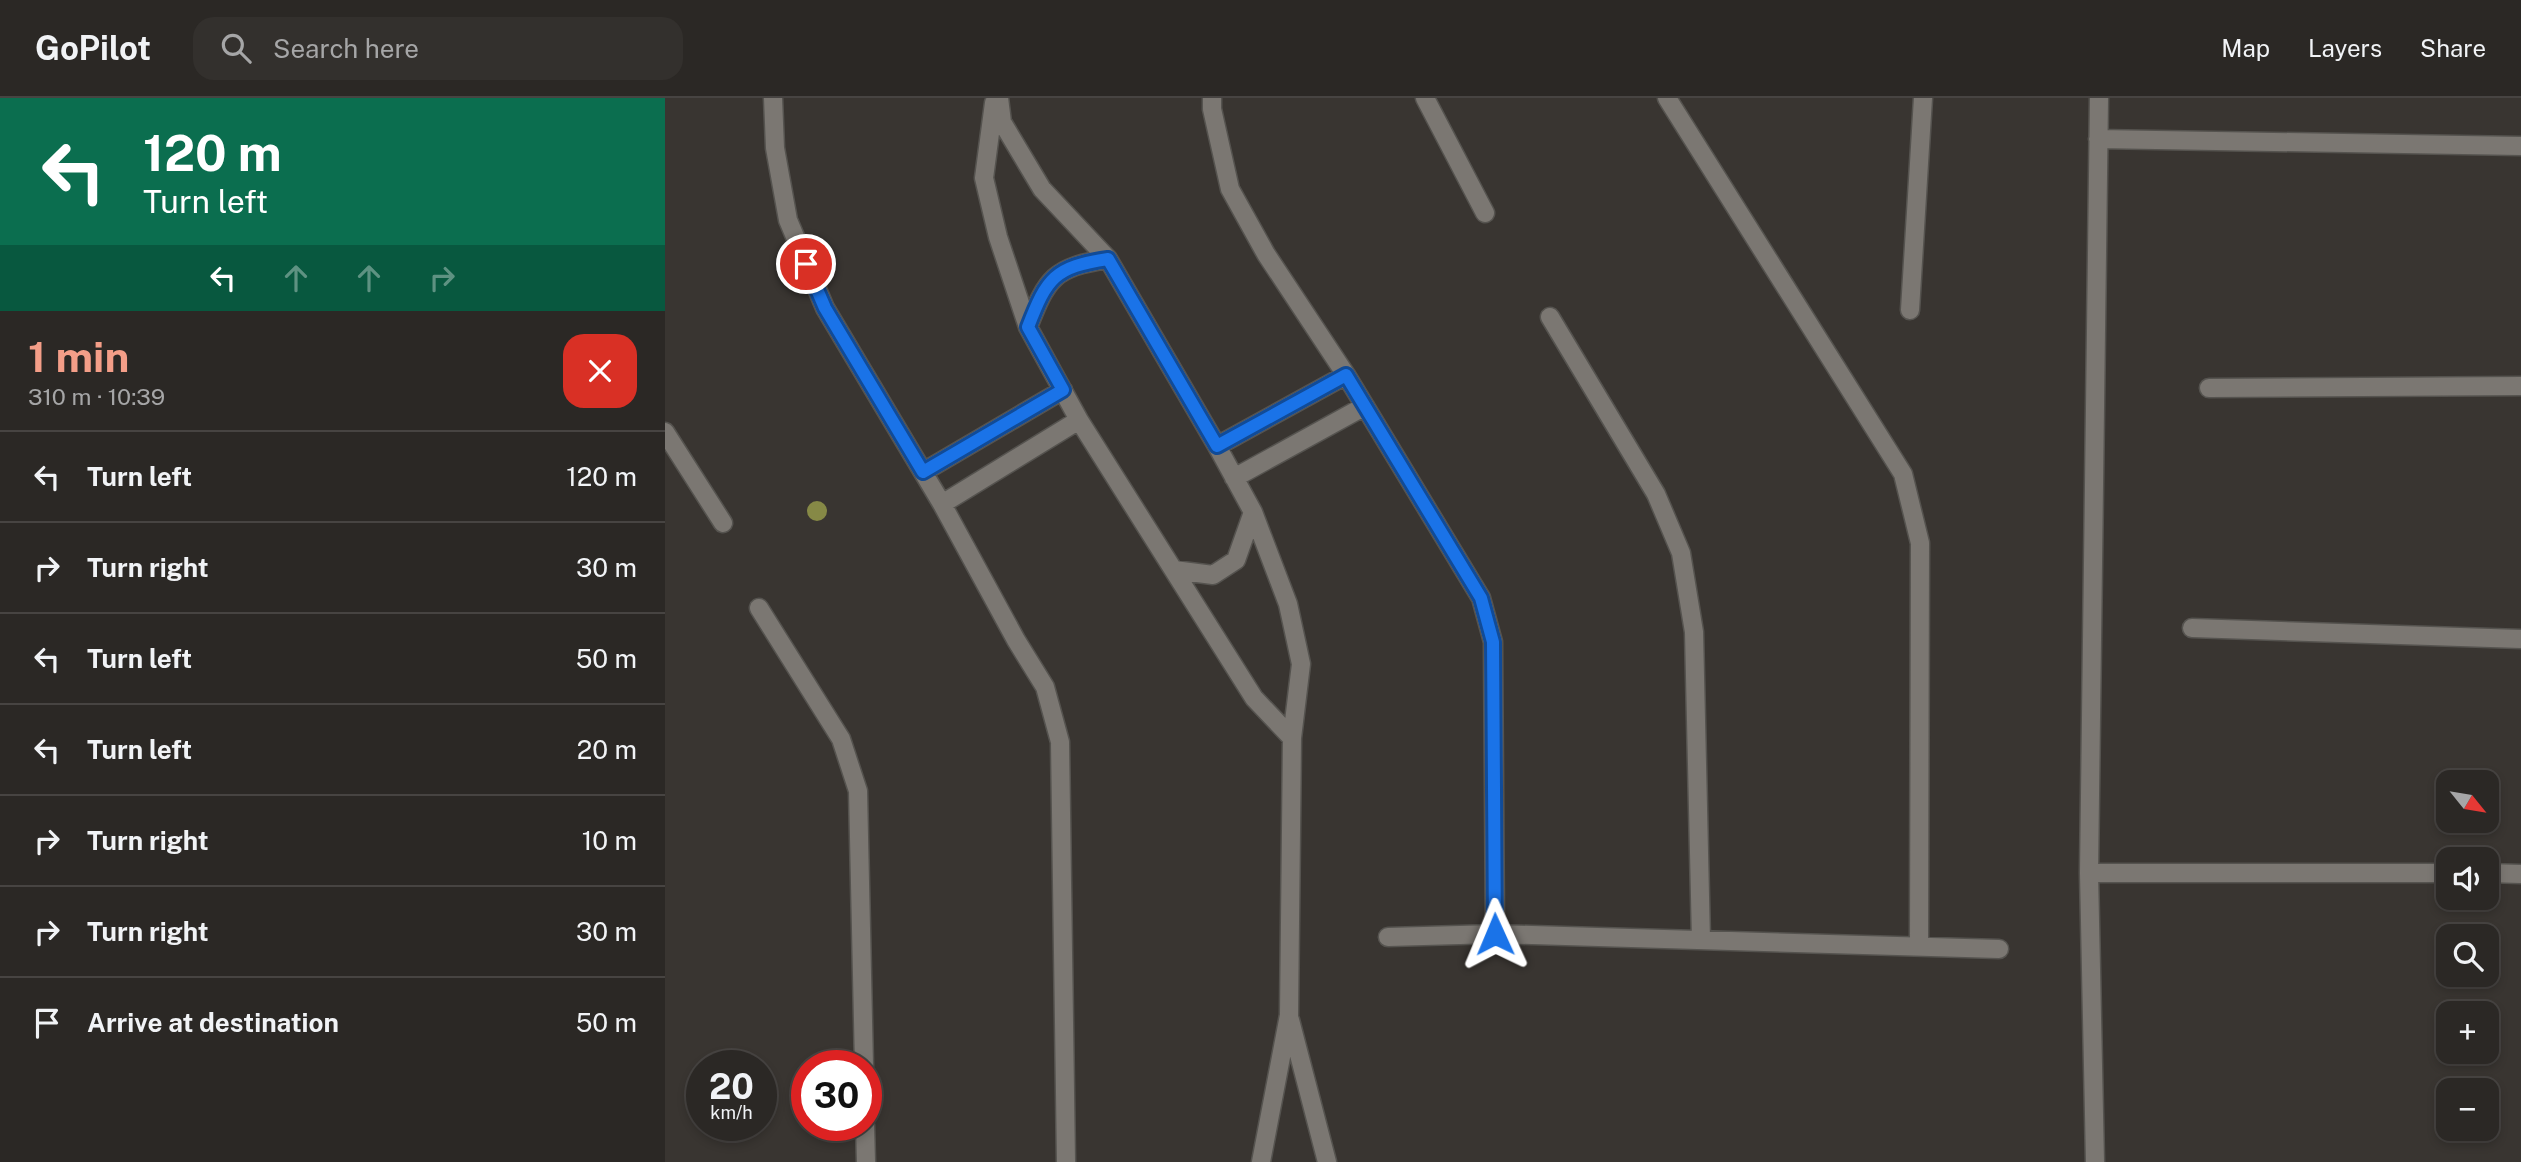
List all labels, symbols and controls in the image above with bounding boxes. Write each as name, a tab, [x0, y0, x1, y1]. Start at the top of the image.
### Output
search box	[193, 17, 683, 80]
text: GoPilot	[35, 29, 151, 67]
icon: search	[217, 29, 255, 67]
text: Search here	[273, 33, 419, 64]
text: Map	[2221, 34, 2270, 62]
text: Layers	[2308, 34, 2382, 62]
text: Share	[2420, 34, 2486, 62]
text: 120 m	[143, 124, 282, 182]
icon: left	[28, 126, 119, 217]
text: Turn left	[143, 183, 268, 220]
pin	[776, 234, 836, 294]
icon: arrive	[787, 245, 825, 283]
icon: left	[204, 259, 242, 297]
icon: ahead	[277, 259, 315, 297]
icon: ahead	[350, 259, 388, 297]
icon: right	[423, 259, 461, 297]
text: 1 min	[28, 332, 129, 381]
button: close	[563, 334, 637, 408]
text: 310 m · 10:39	[28, 383, 165, 410]
icon: left	[28, 458, 66, 496]
text: Turn left	[87, 461, 192, 492]
text: 120 m	[566, 461, 637, 492]
icon: right	[28, 549, 66, 587]
text: Turn right	[87, 552, 209, 583]
text: 30 m	[576, 552, 637, 583]
icon: left	[28, 640, 66, 678]
text: Turn left	[87, 643, 192, 674]
text: 50 m	[576, 643, 637, 674]
icon: left	[28, 731, 66, 769]
text: Turn left	[87, 734, 192, 765]
text: 20 m	[577, 734, 637, 765]
north arrow	[2436, 770, 2499, 833]
map controls	[2436, 770, 2499, 1141]
icon: right	[28, 822, 66, 860]
text: Turn right	[87, 825, 209, 856]
text: 10 m	[582, 825, 637, 856]
button: sound	[2436, 847, 2499, 910]
position arrow	[1458, 897, 1532, 971]
icon: right	[28, 913, 66, 951]
text: Turn right	[87, 916, 209, 947]
text: 30 m	[576, 916, 637, 947]
button: search	[2436, 924, 2499, 987]
button: +	[2436, 1001, 2499, 1064]
icon: arrive	[28, 1004, 66, 1042]
text: Arrive at destination	[87, 1007, 339, 1038]
text: 50 m	[576, 1007, 637, 1038]
speed limit sign: 30	[791, 1050, 882, 1141]
text: 20	[709, 1066, 754, 1107]
button: −	[2436, 1078, 2499, 1141]
text: km/h	[710, 1102, 753, 1123]

